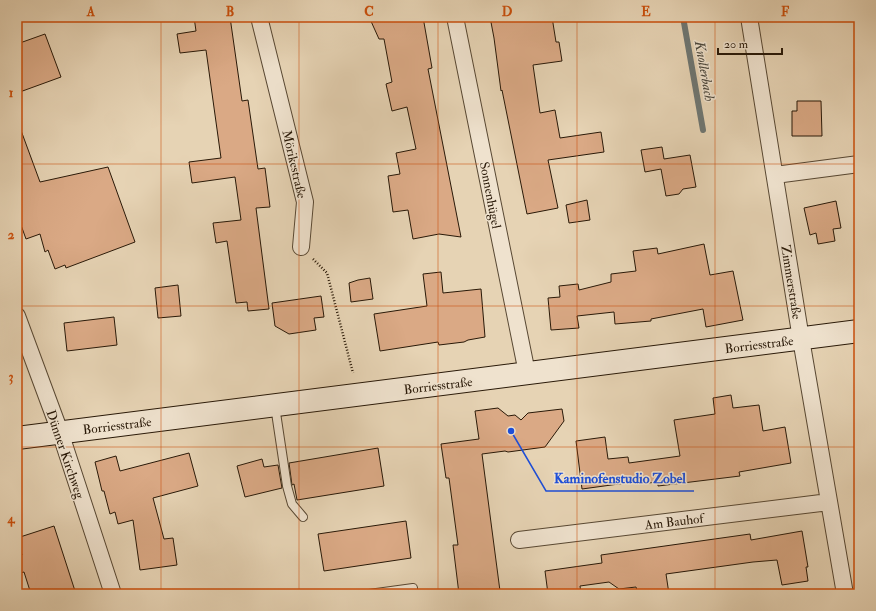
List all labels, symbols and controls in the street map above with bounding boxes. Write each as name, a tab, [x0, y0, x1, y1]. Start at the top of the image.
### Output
text: A	[86, 4, 96, 20]
text: B	[226, 4, 234, 20]
text: C	[364, 4, 374, 20]
text: D	[502, 4, 513, 20]
text: E	[641, 4, 651, 20]
text: F	[781, 4, 790, 20]
scale bar	[718, 30, 782, 56]
text: 20 m	[724, 37, 749, 52]
water label: Knollerbach	[691, 39, 718, 103]
text: 1	[9, 85, 14, 101]
street label: Mörikestraße	[278, 128, 310, 201]
street label: Sonnenhügel	[476, 160, 504, 231]
text: 2	[8, 227, 15, 243]
street label: Zimmerstraße	[777, 244, 805, 321]
street label: Borriesstraße	[724, 333, 795, 357]
text: 3	[9, 369, 14, 385]
street label: Borriesstraße	[403, 374, 474, 398]
street label: Dünner Kirchweg	[42, 408, 88, 501]
street label: Borriesstraße	[82, 414, 153, 438]
callout: Kaminofenstudio Zobel	[546, 465, 694, 491]
text: Kaminofenstudio Zobel	[554, 470, 686, 487]
street label: Am Bauhof	[643, 510, 706, 534]
text: 4	[6, 511, 15, 527]

